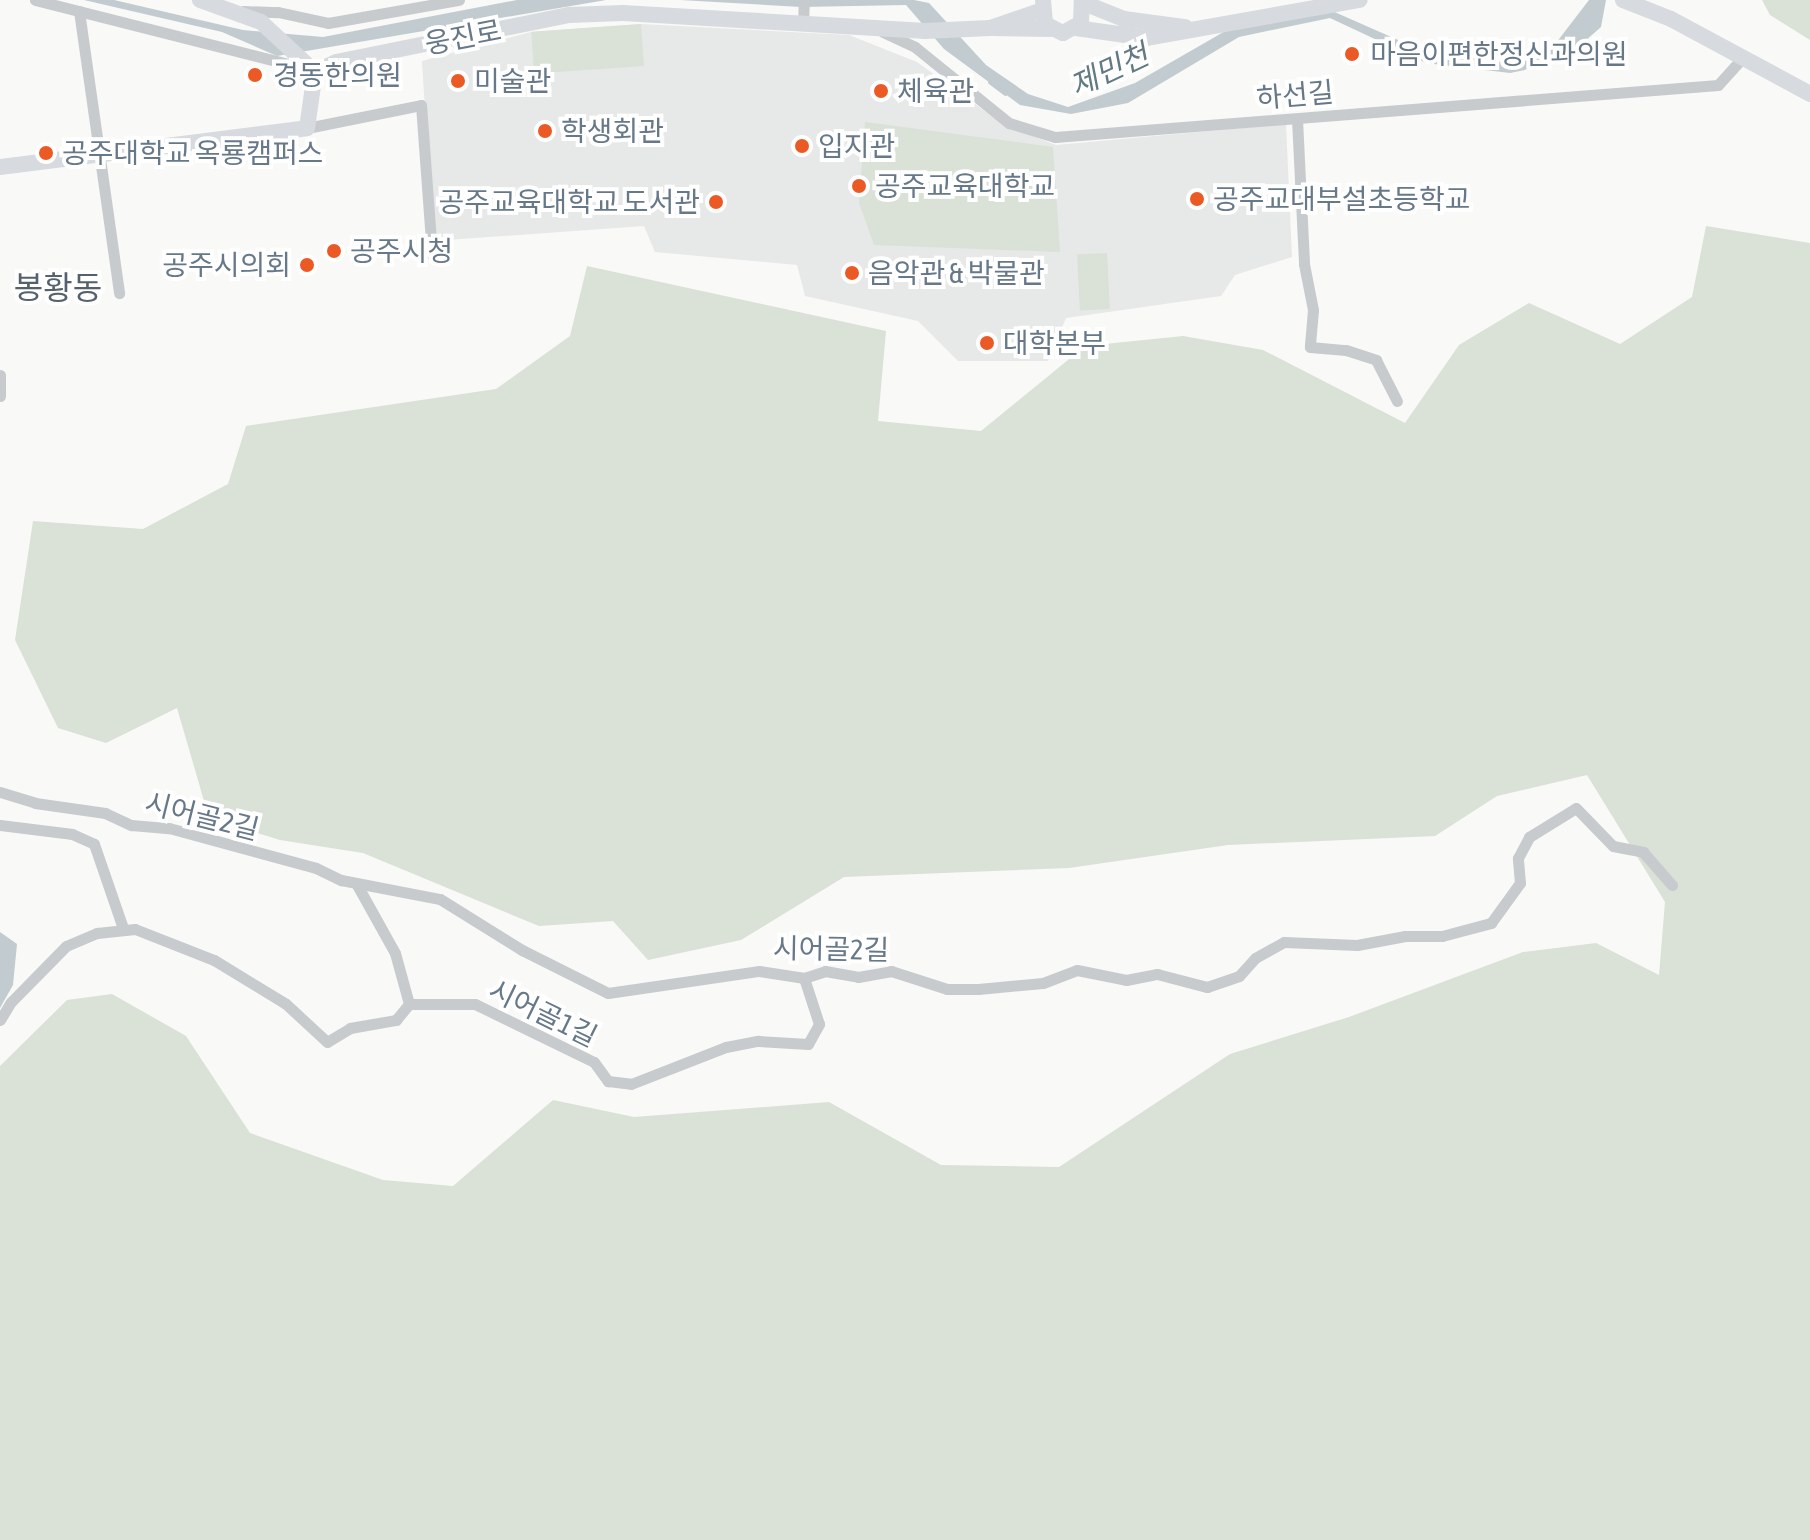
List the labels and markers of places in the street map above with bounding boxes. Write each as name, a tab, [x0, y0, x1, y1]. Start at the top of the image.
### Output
place label: 마음이편한정신과의원	[1370, 37, 1628, 71]
marker: 마음이편한정신과의원	[1341, 43, 1363, 65]
place label: 경동한의원	[273, 58, 402, 92]
marker: 경동한의원	[244, 64, 266, 86]
place label: 미술관	[474, 64, 551, 98]
marker: 미술관	[449, 72, 467, 90]
place label: 체육관	[897, 74, 974, 108]
marker: 체육관	[872, 82, 890, 100]
place label: 학생회관	[561, 114, 664, 148]
marker: 학생회관	[536, 122, 554, 140]
place label: 입지관	[818, 129, 895, 163]
place label: 공주대학교 옥룡캠퍼스	[62, 136, 323, 170]
marker: 입지관	[793, 137, 811, 155]
marker: 공주대학교 옥룡캠퍼스	[37, 144, 55, 162]
place label: 공주교육대학교	[875, 169, 1055, 203]
marker: 공주교육대학교	[850, 177, 868, 195]
place label: 공주교대부설초등학교	[1213, 182, 1471, 216]
place label: 공주교육대학교 도서관	[439, 185, 700, 219]
marker: 공주교대부설초등학교	[1188, 190, 1206, 208]
marker: 공주교육대학교 도서관	[707, 193, 725, 211]
place label: 공주시청	[350, 234, 453, 268]
marker: 공주시청	[325, 242, 343, 260]
place label: 공주시의회	[162, 248, 291, 282]
marker: 공주시의회	[298, 256, 316, 274]
place label: 음악관 & 박물관	[868, 256, 1045, 290]
marker: 음악관 & 박물관	[843, 264, 861, 282]
place label: 대학본부	[1003, 326, 1106, 360]
marker: 대학본부	[978, 334, 996, 352]

